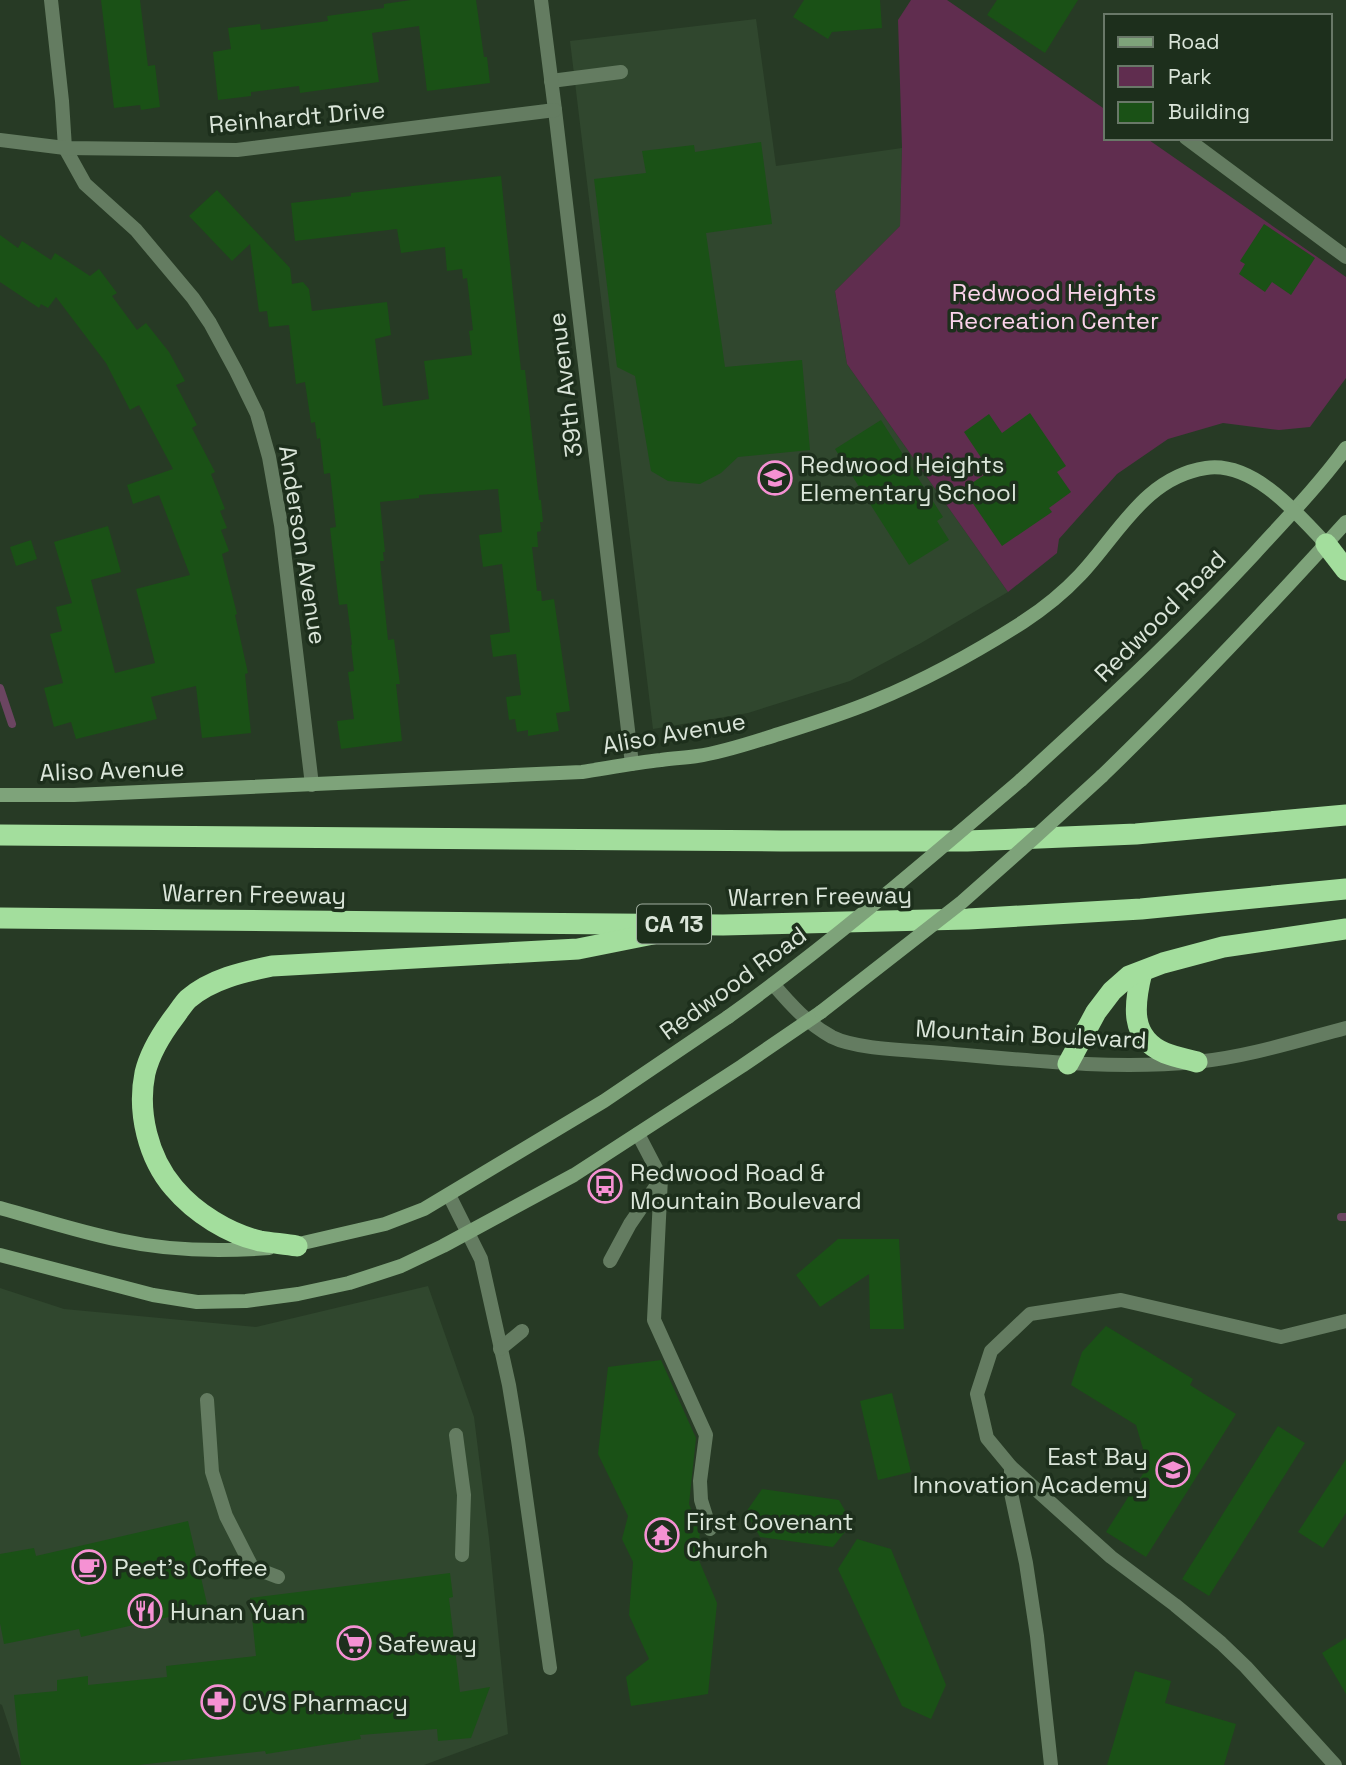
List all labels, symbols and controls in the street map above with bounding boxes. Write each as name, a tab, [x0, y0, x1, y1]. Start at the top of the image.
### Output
legend	[1104, 14, 1332, 140]
text: Road	[1168, 28, 1220, 55]
text: Park	[1168, 63, 1212, 90]
street label: Reinhardt Drive	[207, 94, 387, 140]
text: Building	[1168, 98, 1250, 125]
park label: Redwood Heights Recreation Center	[949, 277, 1159, 336]
street label: 39th Avenue	[541, 311, 589, 459]
street label: Anderson Avenue	[272, 443, 334, 647]
place label: Redwood Heights Elementary School	[800, 449, 1017, 508]
school or university icon: Redwood Heights Elementary School	[756, 459, 794, 497]
street label: Redwood Road	[1088, 544, 1232, 688]
street label: Aliso Avenue	[600, 705, 748, 761]
street label: Aliso Avenue	[39, 752, 185, 788]
street label: Warren Freeway	[162, 877, 346, 911]
street label: Warren Freeway	[728, 879, 912, 913]
road number: CA 13	[637, 904, 711, 944]
street label: Redwood Road	[654, 919, 812, 1047]
street label: Mountain Boulevard	[915, 1012, 1147, 1056]
place label: Redwood Road & Mountain Boulevard	[630, 1157, 862, 1216]
bus stop icon: Redwood Road & Mountain Boulevard	[586, 1167, 624, 1205]
place label: East Bay Innovation Academy	[913, 1441, 1148, 1500]
school or university icon: East Bay Innovation Academy	[1154, 1451, 1192, 1489]
place label: First Covenant Church	[686, 1506, 854, 1565]
temple icon: First Covenant Church	[643, 1516, 681, 1554]
cafe icon: Peet's Coffee	[70, 1548, 108, 1586]
place label: Peet's Coffee	[114, 1552, 268, 1583]
restaurant icon: Hunan Yuan	[126, 1592, 164, 1630]
place label: Hunan Yuan	[170, 1596, 306, 1627]
supermarket icon: Safeway	[335, 1624, 373, 1662]
place label: Safeway	[378, 1628, 477, 1659]
pharmacy icon: CVS Pharmacy	[199, 1683, 237, 1721]
place label: CVS Pharmacy	[242, 1687, 408, 1718]

